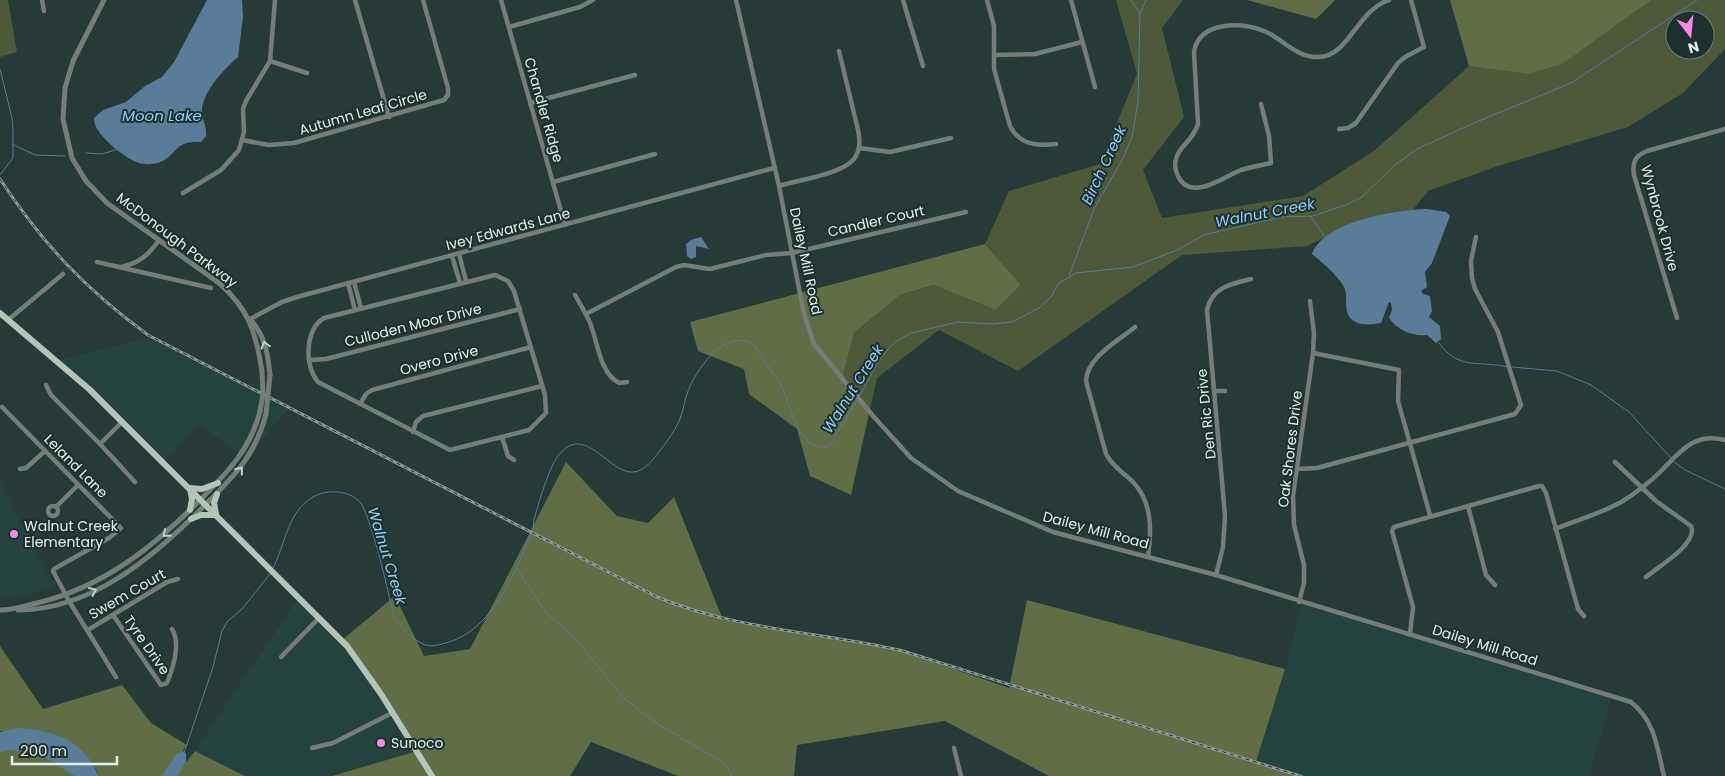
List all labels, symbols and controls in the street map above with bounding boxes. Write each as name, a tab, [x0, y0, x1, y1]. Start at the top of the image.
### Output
north arrow	[1665, 10, 1715, 60]
text: N	[1686, 36, 1701, 59]
street label: Chandler Ridge	[519, 55, 569, 165]
street label: Autumn Leaf Circle	[297, 84, 430, 140]
water label: Moon Lake	[122, 105, 202, 126]
water label: Birch Creek	[1076, 121, 1132, 208]
street label: Wynbrook Drive	[1636, 163, 1684, 274]
street label: McDonough Parkway	[112, 188, 242, 292]
water label: Walnut Creek	[1213, 192, 1318, 232]
street label: Candler Court	[826, 200, 926, 242]
street label: Ivey Edwards Lane	[444, 203, 573, 255]
street label: Dailey Mill Road	[785, 206, 827, 316]
street label: Culloden Moor Drive	[342, 298, 484, 352]
water label: Walnut Creek	[817, 339, 889, 437]
street label: Overo Drive	[398, 340, 481, 380]
one-way arrow	[260, 341, 271, 349]
street label: Den Ric Drive	[1191, 368, 1221, 460]
street label: Oak Shores Drive	[1273, 389, 1307, 509]
street label: Leland Lane	[40, 430, 113, 503]
one-way arrow	[234, 467, 242, 476]
water label: Walnut Creek	[363, 504, 413, 608]
street label: Dailey Mill Road	[1041, 506, 1151, 554]
place label: Walnut Creek Elementary	[24, 516, 119, 552]
marker: Walnut Creek Elementary	[8, 528, 20, 540]
one-way arrow	[162, 528, 171, 537]
street label: Swem Court	[85, 564, 169, 624]
one-way arrow	[88, 586, 97, 597]
street label: Tyre Drive	[119, 611, 175, 679]
street label: Dailey Mill Road	[1430, 619, 1540, 671]
place label: Sunoco	[391, 733, 444, 753]
scale bar	[12, 734, 118, 766]
marker: Sunoco	[375, 737, 387, 749]
text: 200 m	[20, 740, 67, 761]

